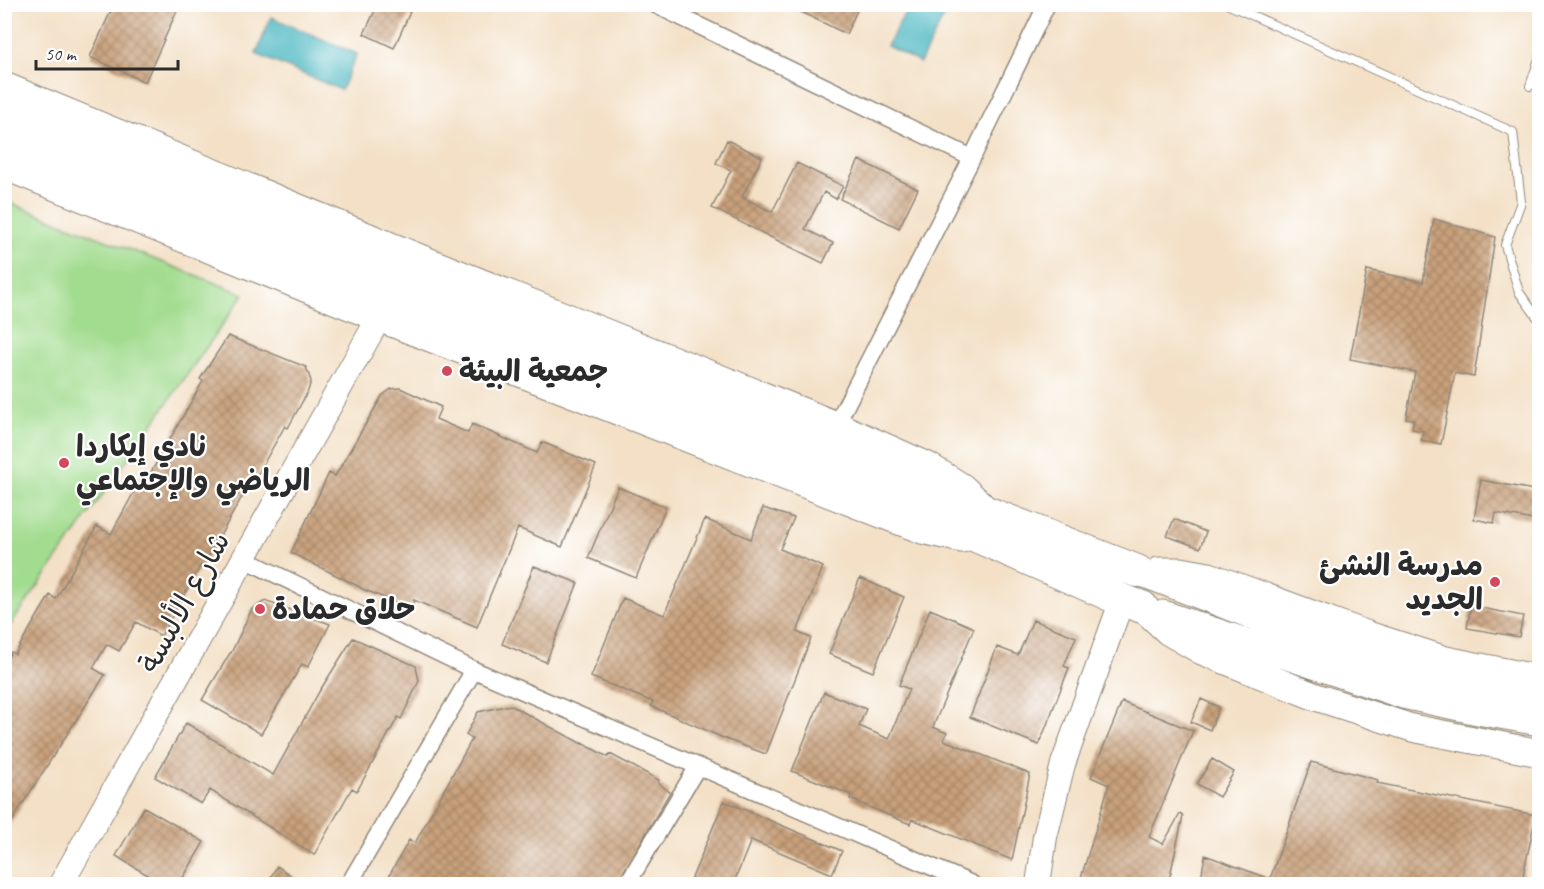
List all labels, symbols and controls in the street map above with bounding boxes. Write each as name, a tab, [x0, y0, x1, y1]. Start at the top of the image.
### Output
scale bar	[36, 33, 178, 71]
text: 50 m	[45, 43, 78, 65]
place label: جمعية البيئة	[459, 352, 608, 390]
marker: جمعية البيئة	[440, 364, 454, 378]
place label: نادي إيكاردا الرياضي والإجتماعي	[76, 427, 310, 506]
marker: نادي إيكاردا الرياضي والإجتماعي	[57, 456, 71, 470]
street label: شارع الألبسة	[129, 524, 240, 680]
place label: مدرسة النشئ الجديد	[1319, 546, 1483, 618]
marker: مدرسة النشئ الجديد	[1488, 575, 1502, 589]
place label: حلاق حمادة	[272, 590, 415, 628]
marker: حلاق حمادة	[253, 602, 267, 616]

